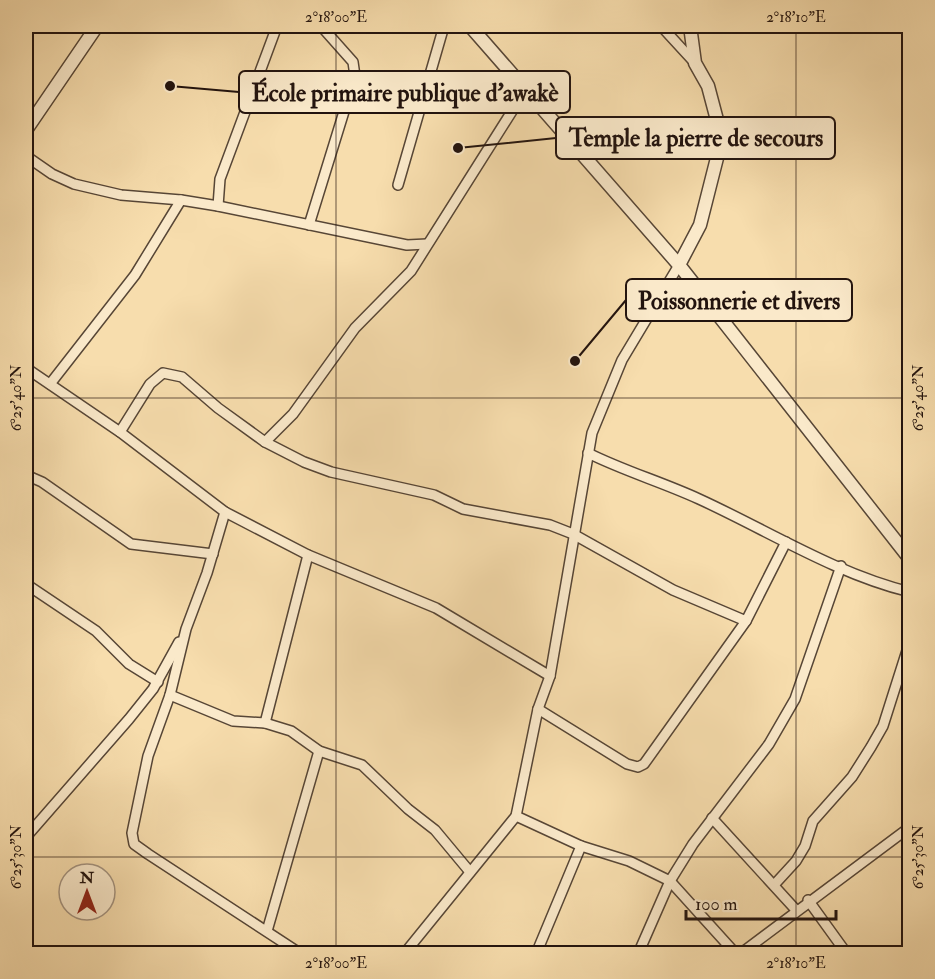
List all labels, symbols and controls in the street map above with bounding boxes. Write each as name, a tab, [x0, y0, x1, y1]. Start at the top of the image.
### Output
text: 2°18'00"E	[305, 8, 367, 27]
text: 2°18'10"E	[766, 8, 826, 27]
callout: École primaire publique d'awakè	[239, 71, 570, 113]
text: École primaire publique d'awakè	[252, 77, 558, 109]
callout: Temple la pierre de secours	[556, 117, 835, 159]
text: Temple la pierre de secours	[568, 123, 823, 154]
callout: Poissonnerie et divers	[626, 279, 852, 321]
text: Poissonnerie et divers	[638, 286, 840, 317]
text: 6°25'40"N	[7, 364, 26, 431]
text: 6°25'40"N	[909, 364, 928, 431]
text: 6°25'30"N	[7, 824, 26, 889]
text: 6°25'30"N	[909, 824, 928, 889]
north arrow	[57, 862, 117, 922]
text: N	[79, 868, 95, 888]
scale bar	[686, 883, 836, 921]
text: 100 m	[695, 893, 738, 916]
text: 2°18'00"E	[305, 954, 367, 973]
text: 2°18'10"E	[766, 954, 826, 973]

